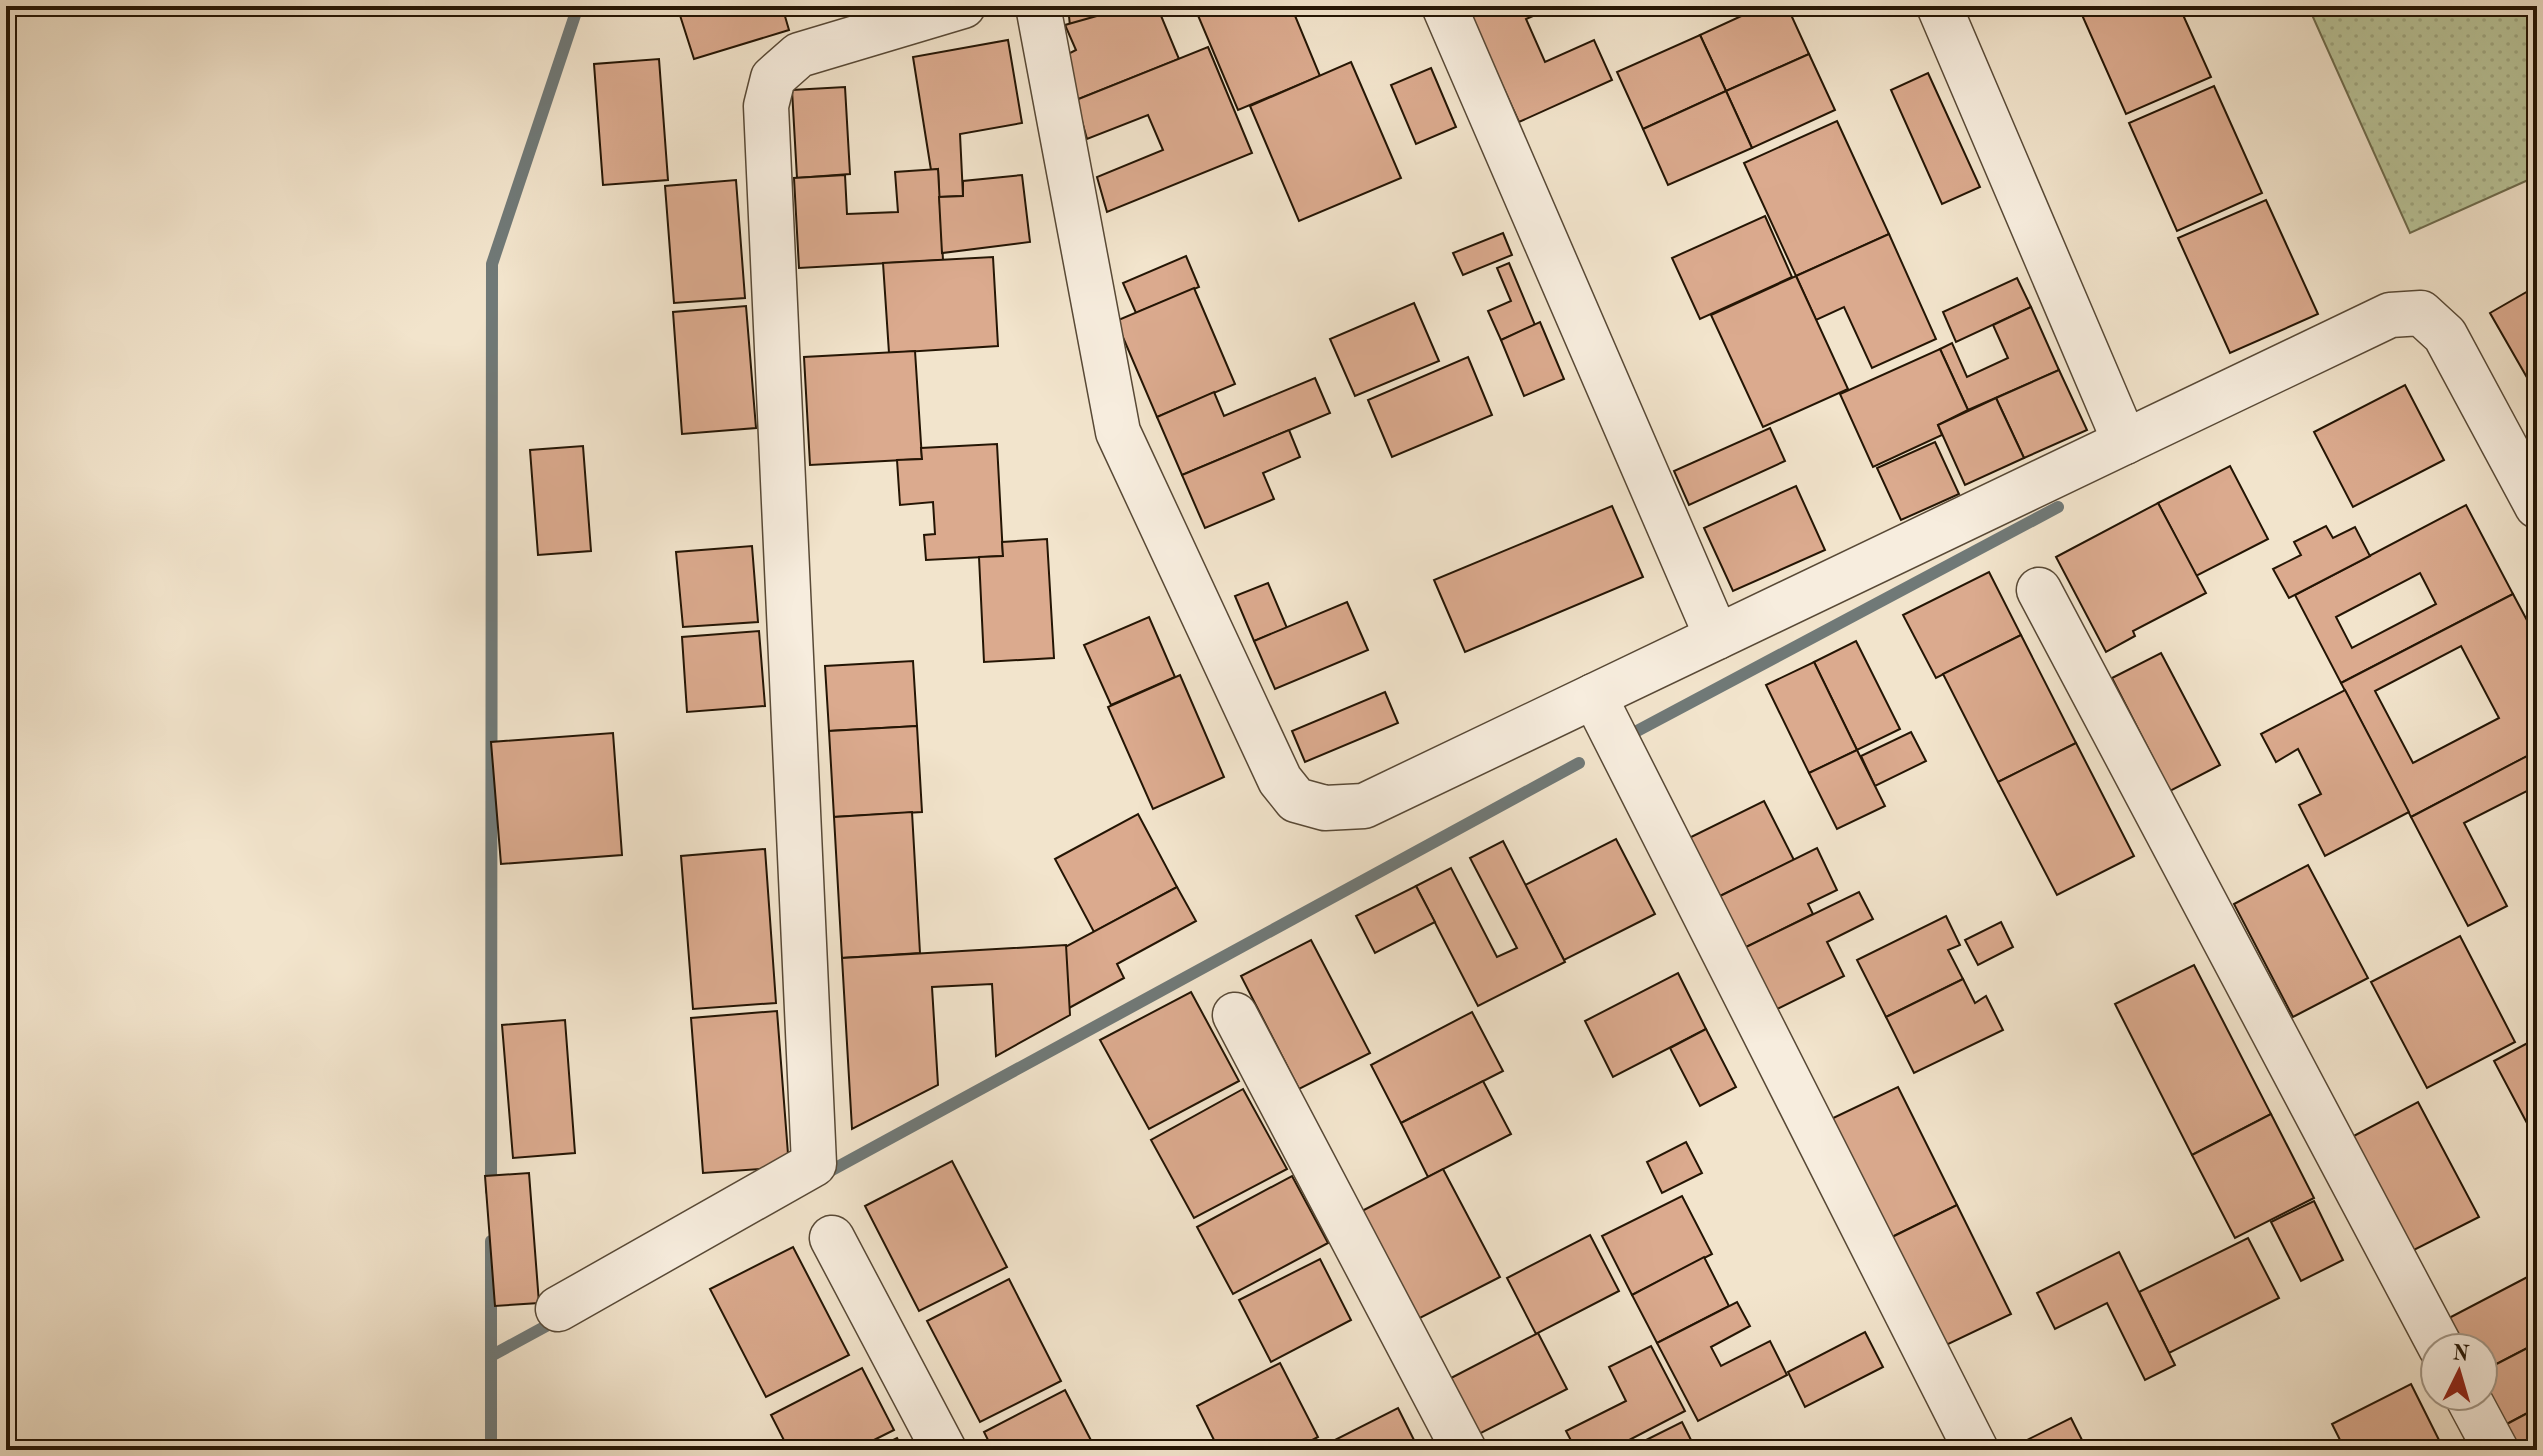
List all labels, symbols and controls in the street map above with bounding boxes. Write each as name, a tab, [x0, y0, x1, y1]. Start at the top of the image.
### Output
north arrow	[2419, 1332, 2499, 1412]
text: N	[2451, 1342, 2470, 1366]

